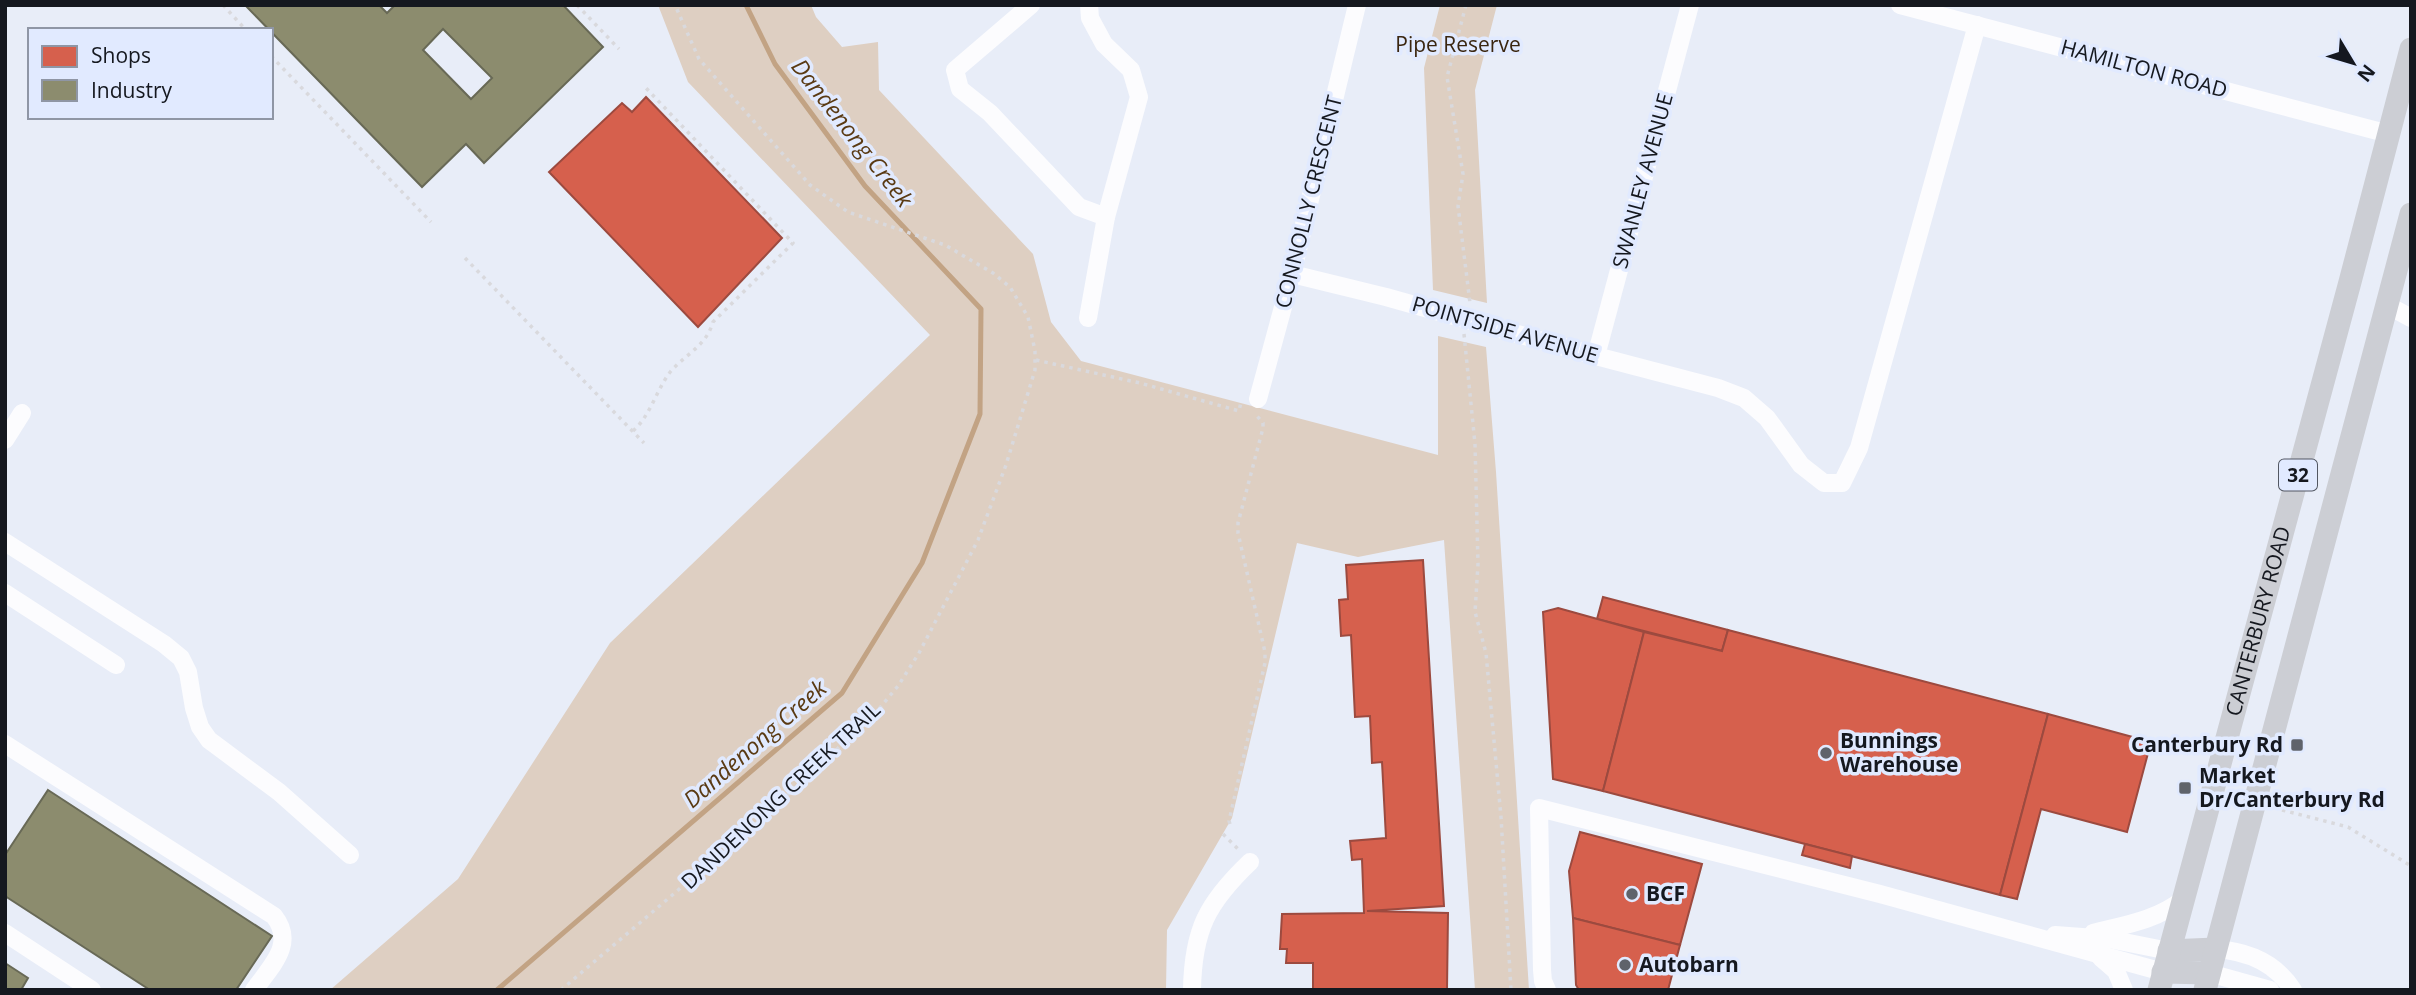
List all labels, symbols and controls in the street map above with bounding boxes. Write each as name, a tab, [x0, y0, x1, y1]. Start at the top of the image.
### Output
legend	[28, 28, 273, 119]
north arrow	[2318, 28, 2388, 98]
park label: Pipe Reserve	[1395, 30, 1521, 58]
street label: HAMILTON ROAD	[2058, 32, 2231, 104]
text: Shops	[91, 41, 151, 69]
water label: Dandenong Creek	[785, 51, 921, 214]
text: N	[2351, 59, 2381, 88]
text: Industry	[91, 76, 173, 104]
street label: SWANLEY AVENUE	[1605, 90, 1679, 271]
street label: CONNOLLY CRESCENT	[1268, 92, 1348, 311]
street label: POINTSIDE AVENUE	[1409, 289, 1602, 369]
road number: 32	[2279, 460, 2317, 490]
street label: CANTERBURY ROAD	[2219, 523, 2297, 719]
water label: Dandenong Creek	[676, 671, 834, 815]
street label: DANDENONG CREEK TRAIL	[675, 696, 886, 895]
place label: Bunnings Warehouse	[1840, 726, 1958, 778]
place label: Canterbury Rd	[2131, 730, 2283, 758]
marker: Canterbury Rd	[2289, 737, 2305, 753]
marker: Bunnings Warehouse	[1818, 745, 1834, 761]
place label: Market Dr/Canterbury Rd	[2199, 761, 2385, 813]
marker: Market Dr/Canterbury Rd	[2177, 780, 2193, 796]
place label: BCF	[1646, 879, 1685, 907]
marker: BCF	[1624, 886, 1640, 902]
place label: Autobarn	[1639, 950, 1739, 978]
marker: Autobarn	[1617, 957, 1633, 973]

